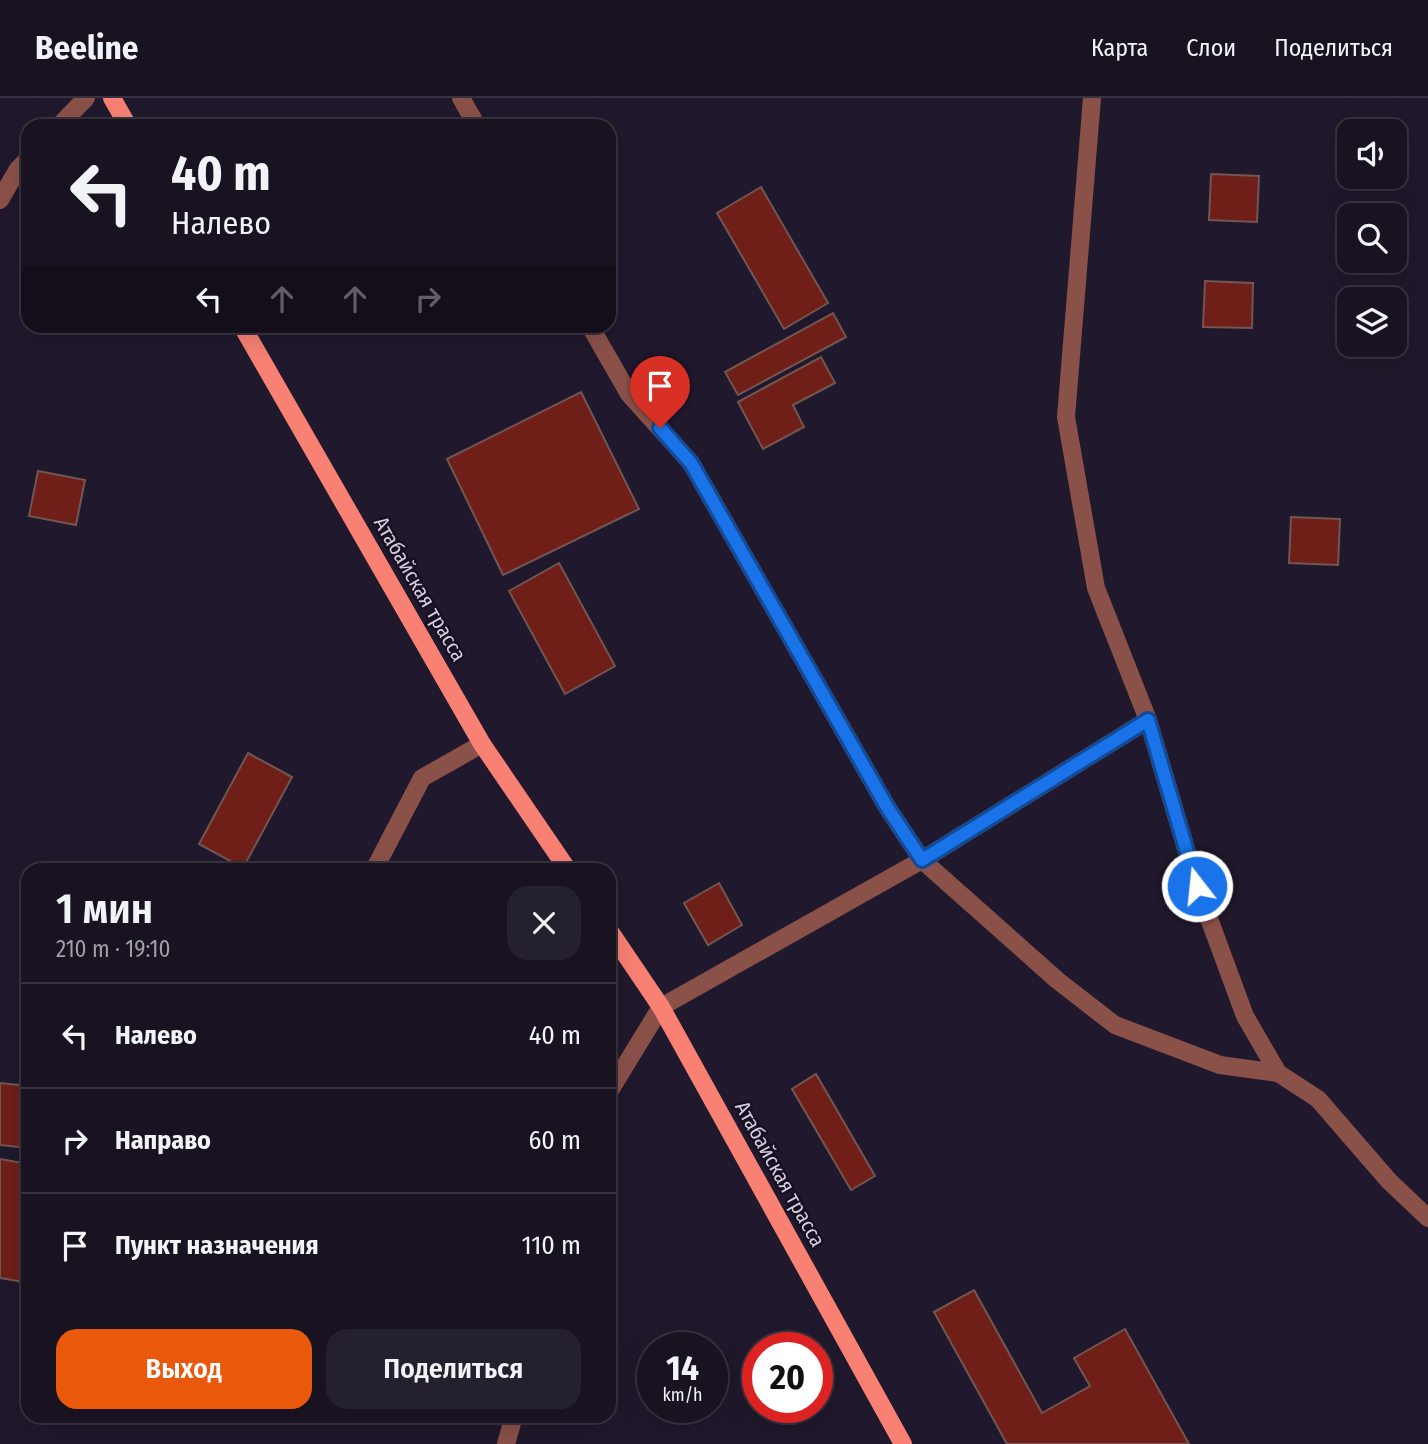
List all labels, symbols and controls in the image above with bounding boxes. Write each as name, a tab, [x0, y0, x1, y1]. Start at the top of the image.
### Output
text: Beeline	[35, 28, 139, 68]
text: Карта	[1091, 34, 1148, 62]
text: Слои	[1186, 34, 1236, 62]
text: Поделиться	[1274, 34, 1393, 62]
map controls	[1337, 119, 1407, 357]
button: sound	[1337, 119, 1407, 189]
text: 40 m	[171, 144, 271, 203]
icon: left	[56, 147, 147, 238]
button: search	[1337, 203, 1407, 273]
text: Налево	[171, 204, 271, 242]
icon: left	[190, 280, 228, 318]
icon: ahead	[263, 280, 301, 318]
icon: ahead	[336, 280, 374, 318]
icon: right	[409, 280, 447, 318]
button: layers	[1337, 287, 1407, 357]
pin	[630, 356, 690, 428]
icon: arrive	[641, 367, 679, 405]
street label: Атабайская трасса	[368, 512, 472, 666]
position arrow	[1160, 849, 1234, 923]
text: 1 мин	[56, 884, 153, 934]
button: close	[507, 886, 581, 960]
text: 210 m · 19:10	[56, 935, 170, 963]
icon: left	[56, 1017, 94, 1055]
text: Налево	[115, 1020, 197, 1051]
text: 40 m	[529, 1020, 581, 1051]
street label: Атабайская трасса	[729, 1096, 831, 1252]
icon: right	[56, 1122, 94, 1160]
text: Направо	[115, 1125, 211, 1156]
text: 60 m	[528, 1125, 581, 1156]
icon: arrive	[56, 1227, 94, 1265]
text: Пункт назначения	[115, 1230, 319, 1261]
text: 110 m	[521, 1230, 581, 1261]
button: Выход	[56, 1329, 312, 1409]
button: Поделиться	[326, 1329, 581, 1409]
speed limit sign: 20	[742, 1332, 833, 1423]
text: 14	[666, 1347, 699, 1389]
text: km/h	[662, 1384, 703, 1406]

